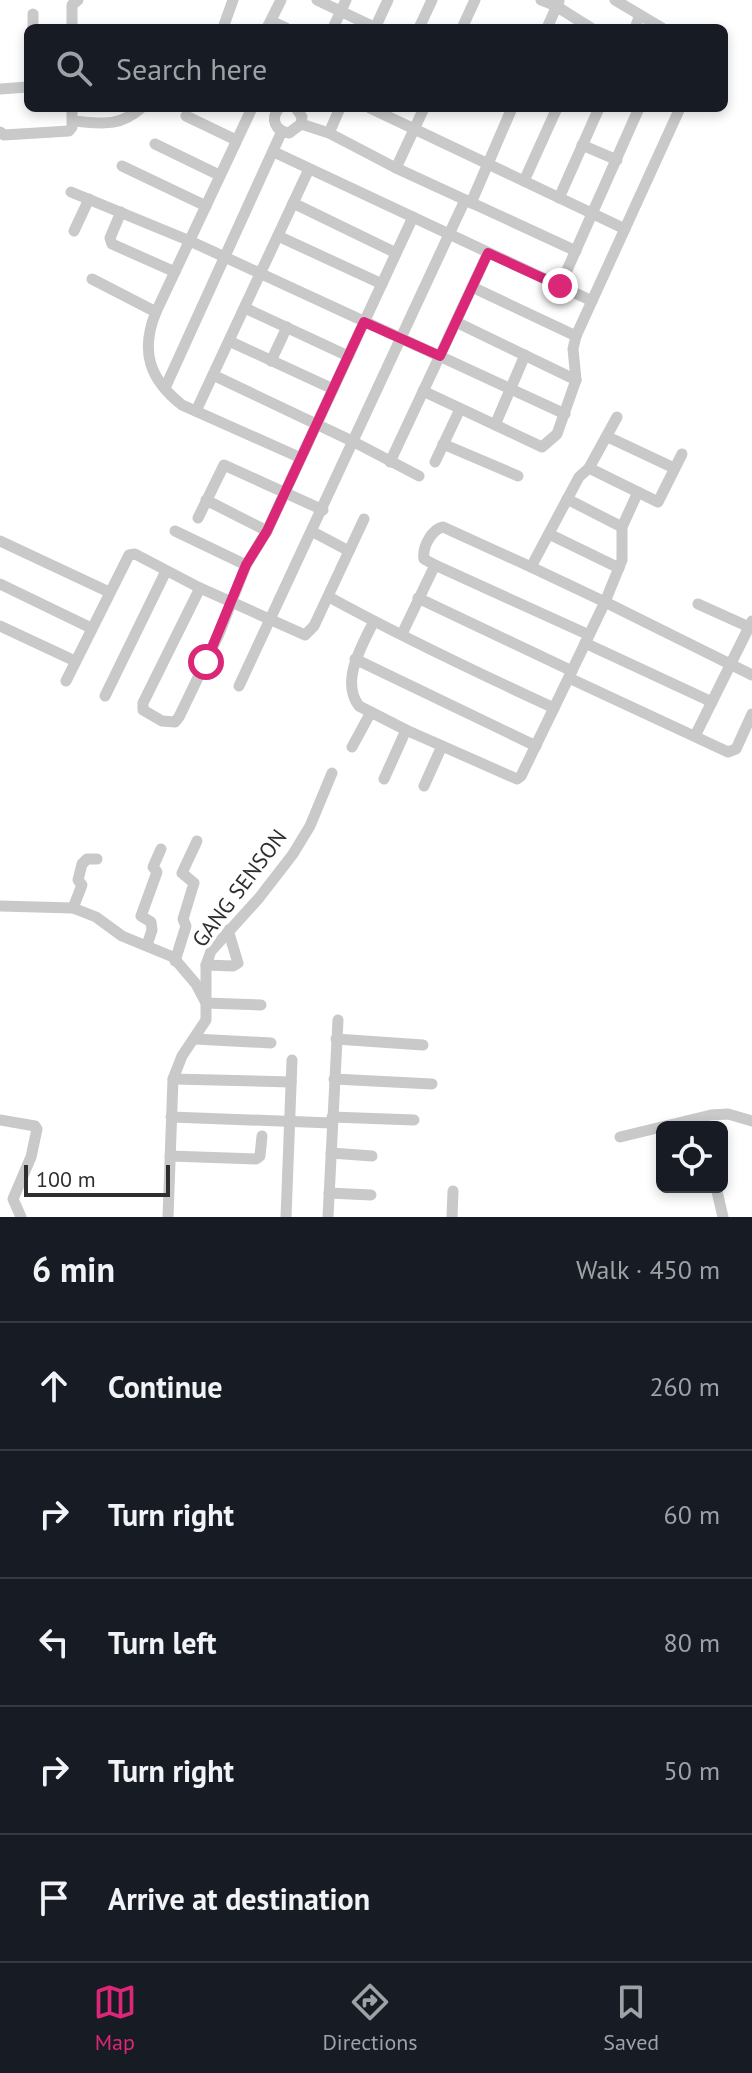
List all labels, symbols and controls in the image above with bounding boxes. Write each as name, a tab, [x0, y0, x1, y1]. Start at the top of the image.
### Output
search box	[24, 24, 728, 112]
icon: search	[52, 46, 96, 90]
text: Search here	[116, 49, 267, 88]
route end	[542, 268, 578, 304]
route start	[188, 644, 224, 680]
street label: GANG SENSON	[186, 824, 292, 952]
map controls	[656, 1121, 728, 1193]
button: locate	[656, 1121, 728, 1193]
scale bar	[24, 1161, 170, 1197]
text: 100 m	[36, 1165, 96, 1193]
text: 6 min	[32, 1247, 115, 1291]
text: Walk · 450 m	[576, 1253, 720, 1286]
icon: ahead	[32, 1364, 76, 1408]
text: Continue	[108, 1367, 222, 1406]
text: 260 m	[649, 1370, 720, 1403]
icon: right	[32, 1492, 76, 1536]
text: Turn right	[108, 1495, 234, 1534]
text: 60 m	[664, 1498, 720, 1531]
icon: left	[32, 1620, 76, 1664]
text: Turn left	[108, 1623, 216, 1662]
text: 80 m	[664, 1626, 720, 1659]
icon: right	[32, 1748, 76, 1792]
text: Turn right	[108, 1751, 234, 1790]
text: 50 m	[664, 1754, 720, 1787]
icon: arrive	[32, 1876, 76, 1920]
text: Arrive at destination	[108, 1879, 370, 1918]
tab: Map	[93, 1980, 137, 2056]
tab: Directions	[322, 1980, 418, 2056]
tab: Saved	[603, 1980, 659, 2056]

